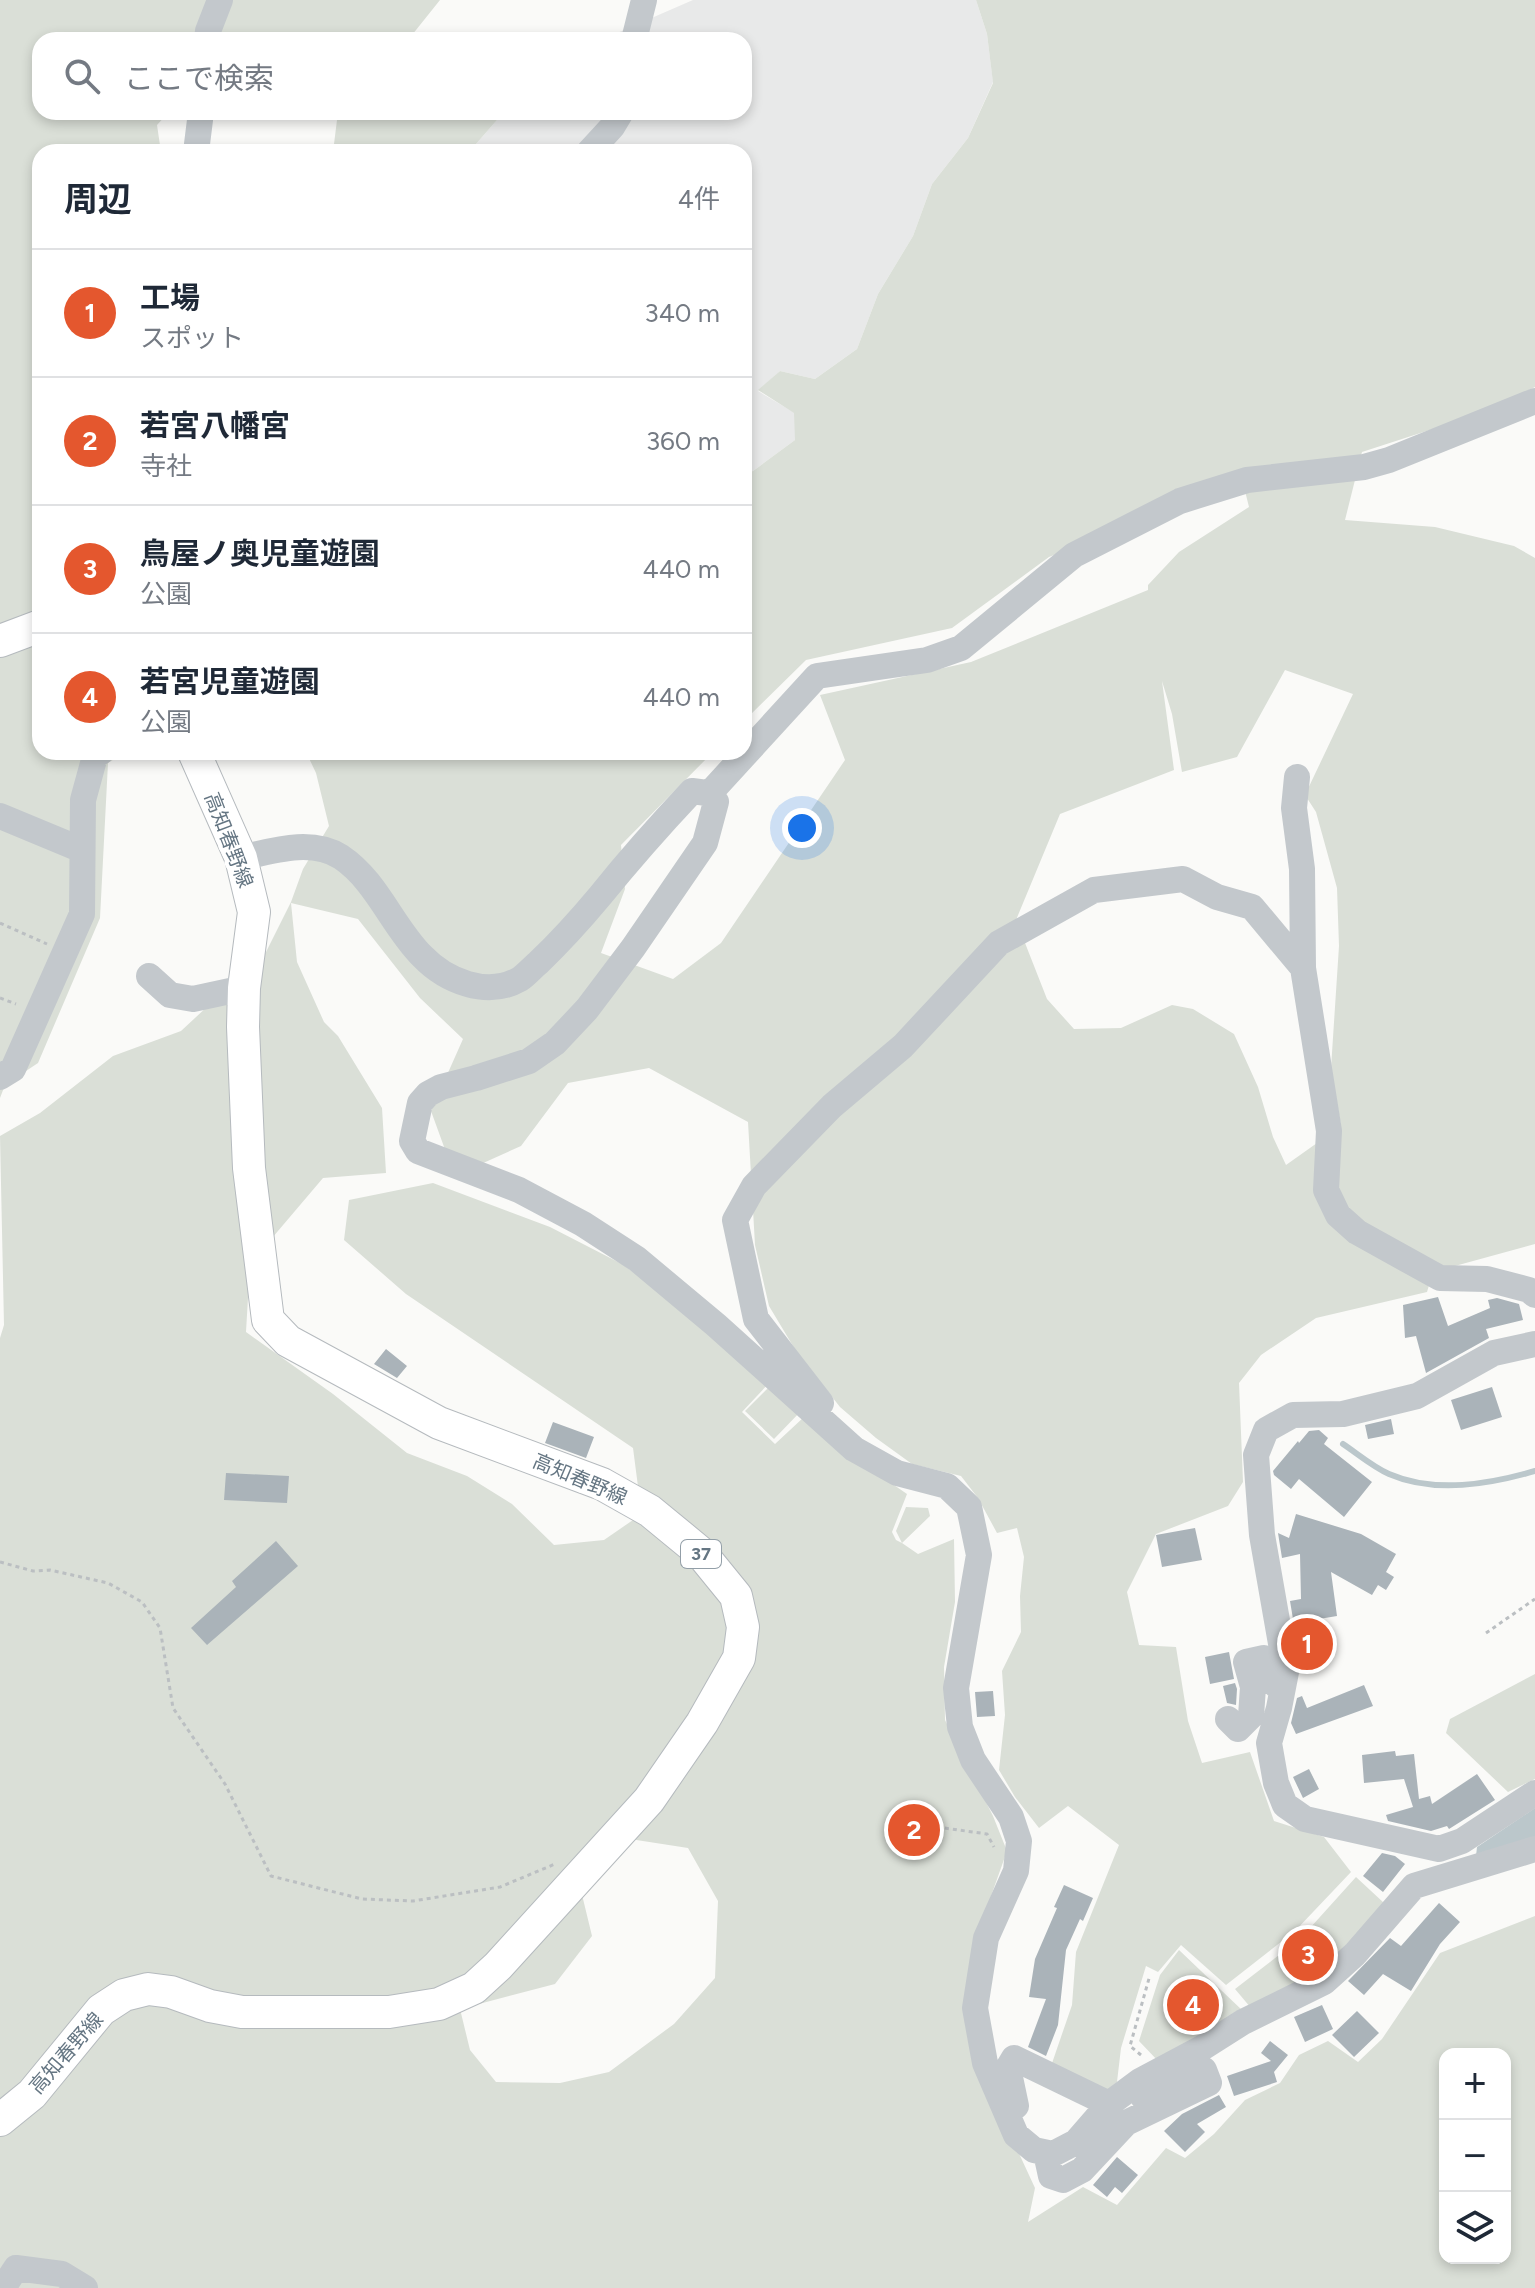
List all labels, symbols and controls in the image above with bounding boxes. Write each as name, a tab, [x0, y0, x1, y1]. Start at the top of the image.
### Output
search box	[32, 32, 752, 120]
icon: search	[60, 54, 104, 98]
text: ここで検索	[124, 60, 274, 97]
text: 周辺	[64, 179, 132, 220]
text: 4件	[678, 183, 720, 215]
text: 工場	[140, 279, 200, 316]
text: 1	[85, 297, 95, 329]
text: 340 m	[644, 297, 720, 329]
text: スポット	[140, 322, 244, 354]
text: 若宮八幡宮	[140, 407, 290, 444]
text: 2	[82, 425, 98, 457]
text: 360 m	[646, 425, 720, 457]
text: 寺社	[140, 450, 192, 482]
text: 鳥屋ノ奥児童遊園	[140, 535, 380, 572]
text: 3	[83, 553, 97, 585]
text: 440 m	[642, 553, 720, 585]
text: 公園	[140, 578, 192, 610]
text: 若宮児童遊園	[140, 663, 320, 700]
text: 4	[82, 681, 98, 713]
text: 440 m	[642, 681, 720, 713]
text: 公園	[140, 706, 192, 738]
street label: 高知春野線	[200, 789, 258, 891]
your location	[782, 808, 822, 848]
street label: 高知春野線	[529, 1448, 631, 1510]
road number: 37	[681, 1540, 721, 1568]
pin: 1	[1281, 1614, 1333, 1674]
pin: 2	[888, 1800, 940, 1860]
pin: 3	[1282, 1925, 1334, 1985]
pin: 4	[1167, 1975, 1219, 2035]
street label: 高知春野線	[24, 2007, 108, 2099]
map controls	[1439, 2048, 1511, 2264]
button: +	[1439, 2048, 1511, 2120]
button: −	[1439, 2120, 1511, 2192]
button: layers	[1439, 2192, 1511, 2264]

